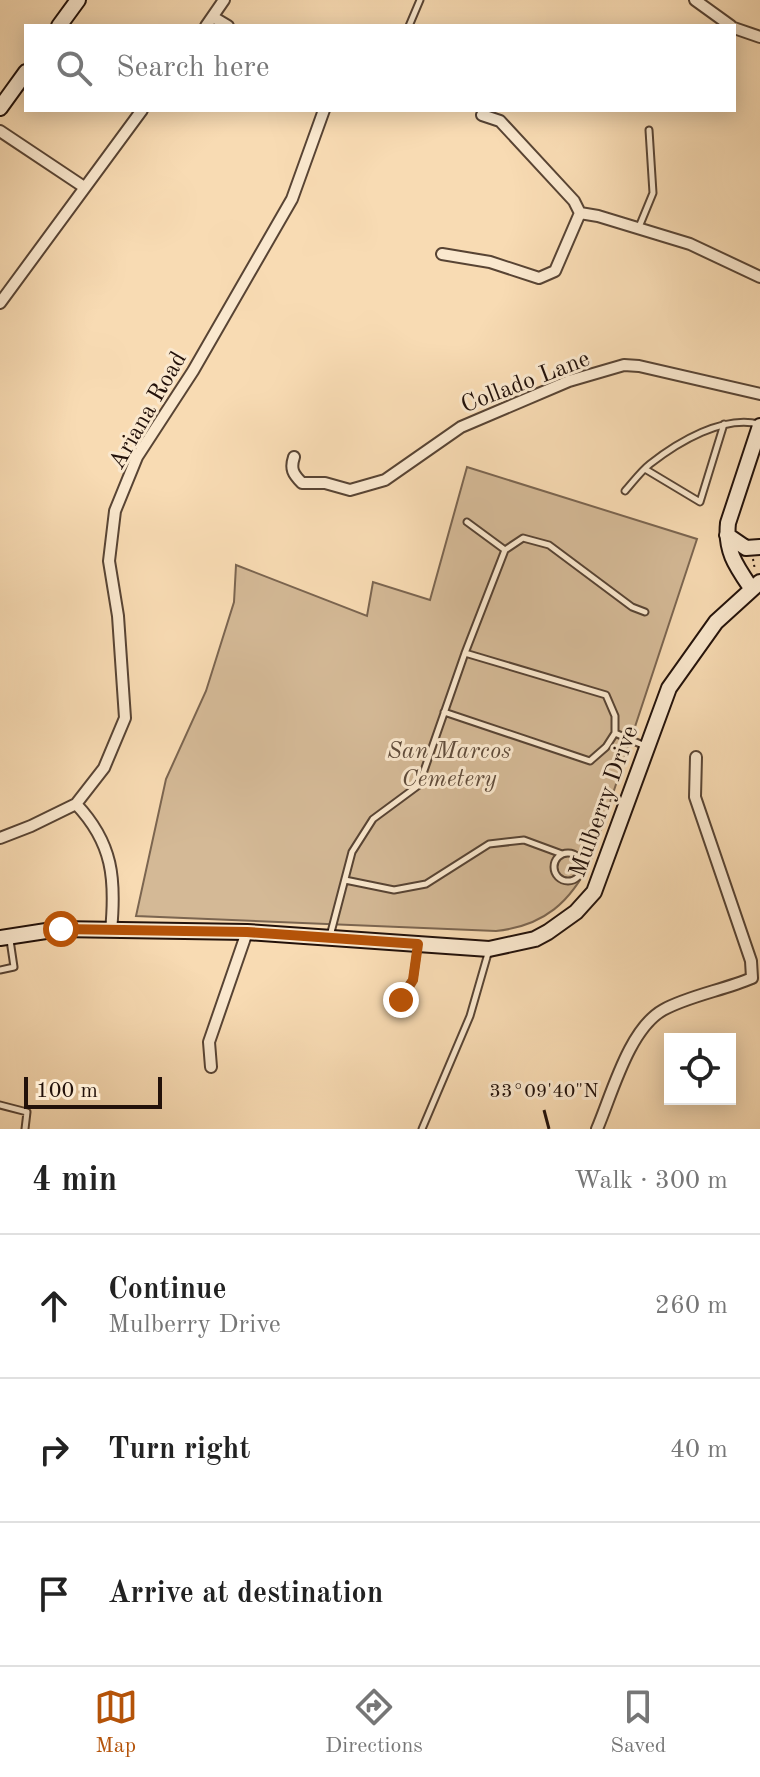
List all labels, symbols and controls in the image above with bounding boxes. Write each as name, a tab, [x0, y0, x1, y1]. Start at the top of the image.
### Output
search box	[24, 24, 736, 112]
icon: search	[52, 46, 96, 90]
text: Search here	[116, 53, 270, 83]
street label: Collado Lane	[458, 347, 593, 418]
street label: Ariana Road	[105, 348, 192, 474]
street label: Mulberry Drive	[566, 723, 643, 881]
park label: San Marcos Cemetery	[387, 740, 511, 792]
route start	[43, 911, 79, 947]
route end	[383, 982, 419, 1018]
map controls	[664, 1033, 736, 1105]
button: locate	[664, 1033, 736, 1105]
scale bar	[24, 1073, 162, 1109]
text: 100 m	[36, 1080, 98, 1102]
text: 33°09'40"N	[489, 1082, 599, 1102]
text: 4 min	[32, 1164, 117, 1198]
text: Walk · 300 m	[574, 1168, 728, 1194]
text: Continue	[108, 1275, 227, 1305]
icon: ahead	[32, 1284, 76, 1328]
text: 260 m	[655, 1293, 728, 1319]
text: Mulberry Drive	[108, 1312, 281, 1338]
icon: right	[32, 1428, 76, 1472]
text: Turn right	[108, 1435, 250, 1465]
text: 40 m	[670, 1437, 728, 1463]
icon: arrive	[32, 1572, 76, 1616]
text: Arrive at destination	[108, 1579, 383, 1609]
tab: Map	[94, 1685, 138, 1760]
tab: Directions	[325, 1685, 423, 1760]
tab: Saved	[610, 1685, 666, 1760]

